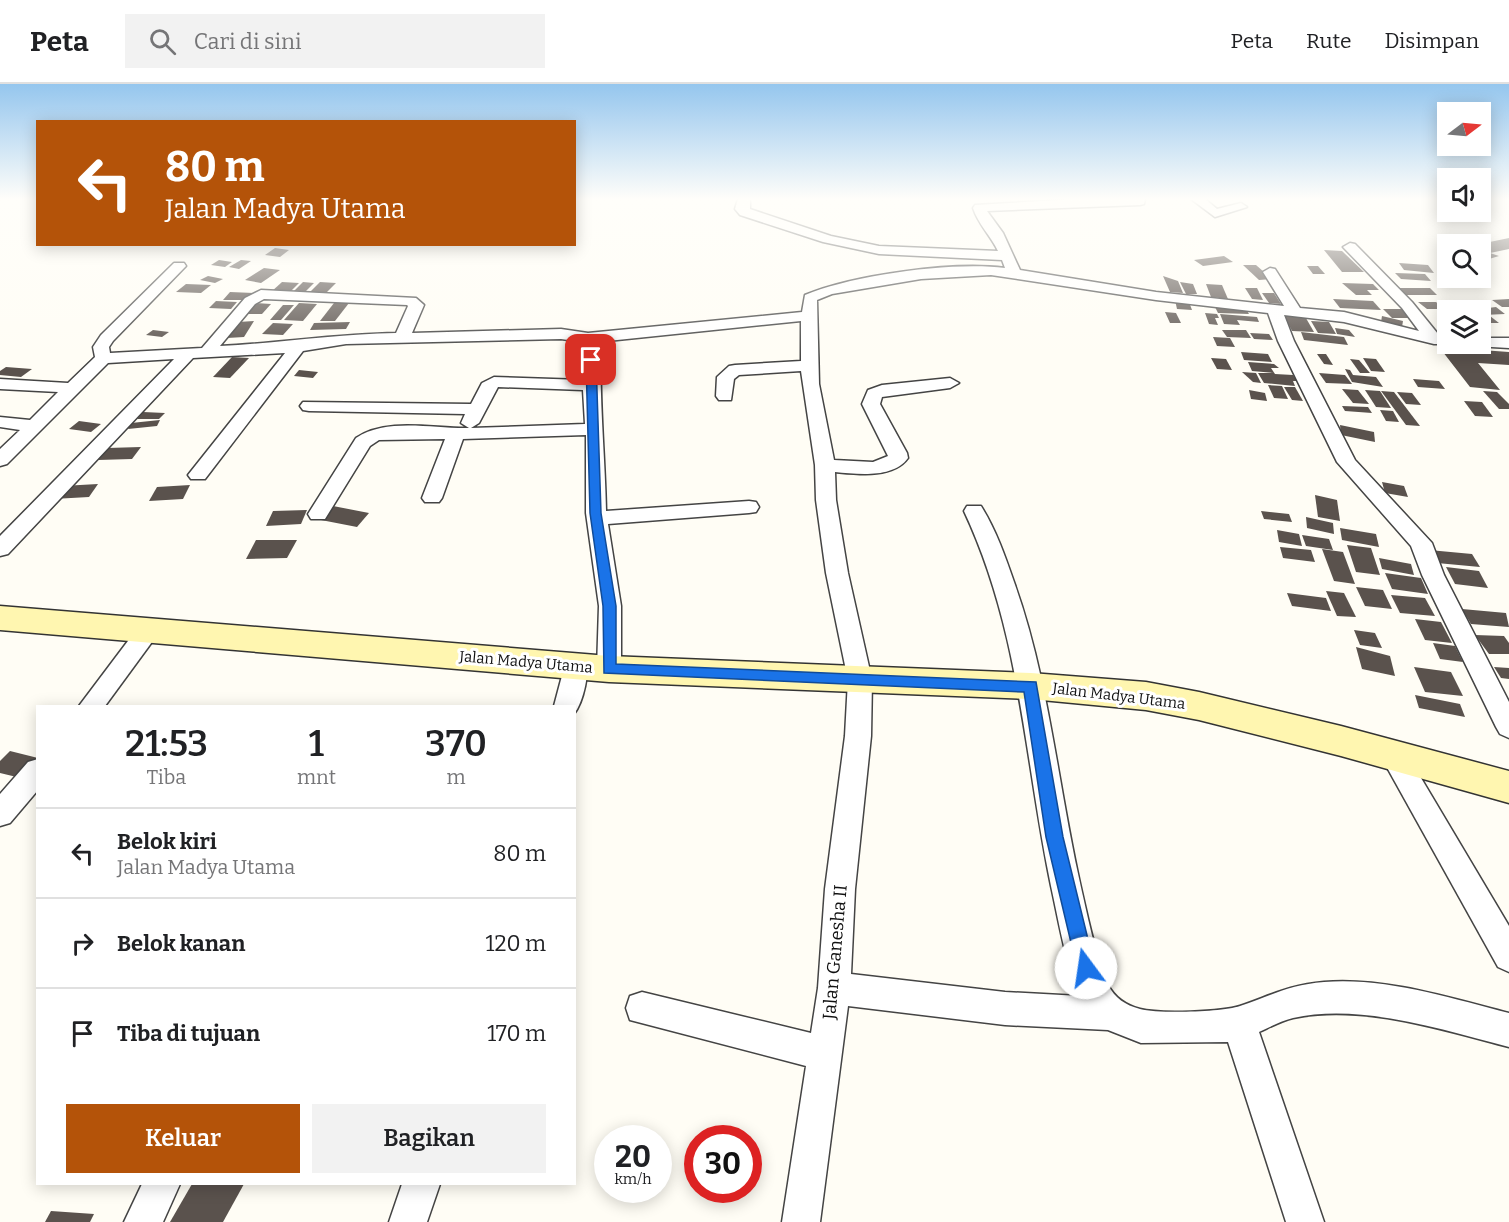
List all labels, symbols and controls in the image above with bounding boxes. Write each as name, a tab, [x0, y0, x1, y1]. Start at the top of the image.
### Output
search box	[125, 14, 545, 68]
text: Peta	[30, 25, 89, 58]
icon: search	[146, 25, 179, 58]
text: Cari di sini	[194, 28, 301, 55]
text: Peta	[1231, 28, 1273, 54]
text: Rute	[1306, 28, 1351, 54]
text: Disimpan	[1384, 28, 1479, 54]
north arrow	[1437, 102, 1491, 156]
map controls	[1437, 102, 1491, 354]
text: 80 m	[165, 142, 265, 192]
icon: left	[66, 144, 144, 222]
button: sound	[1437, 168, 1491, 222]
text: Jalan Madya Utama	[165, 193, 405, 225]
button: search	[1437, 234, 1491, 288]
button: layers	[1437, 300, 1491, 354]
pin	[565, 334, 616, 385]
icon: arrive	[574, 343, 607, 376]
street label: Jalan Madya Utama	[458, 647, 593, 677]
street label: Jalan Madya Utama	[1051, 679, 1186, 713]
text: 21:53	[125, 722, 208, 766]
text: 1	[309, 722, 324, 766]
text: 370	[425, 722, 487, 766]
text: Tiba	[147, 765, 186, 789]
text: mnt	[297, 765, 336, 789]
text: m	[446, 765, 465, 789]
text: Belok kiri	[117, 828, 217, 855]
icon: left	[66, 837, 99, 870]
text: 80 m	[493, 840, 546, 867]
text: Jalan Madya Utama	[117, 855, 295, 879]
street label: Jalan Ganesha II	[818, 884, 852, 1021]
icon: right	[66, 927, 99, 960]
text: Belok kanan	[117, 930, 245, 957]
text: 120 m	[486, 930, 546, 957]
position arrow	[1054, 936, 1118, 1000]
icon: arrive	[66, 1017, 99, 1050]
text: Tiba di tujuan	[117, 1020, 260, 1047]
text: 170 m	[487, 1020, 546, 1047]
button: Keluar	[66, 1104, 300, 1173]
button: Bagikan	[312, 1104, 546, 1173]
speed limit sign: 30	[684, 1125, 762, 1203]
text: 20	[615, 1139, 651, 1175]
text: km/h	[614, 1170, 652, 1188]

